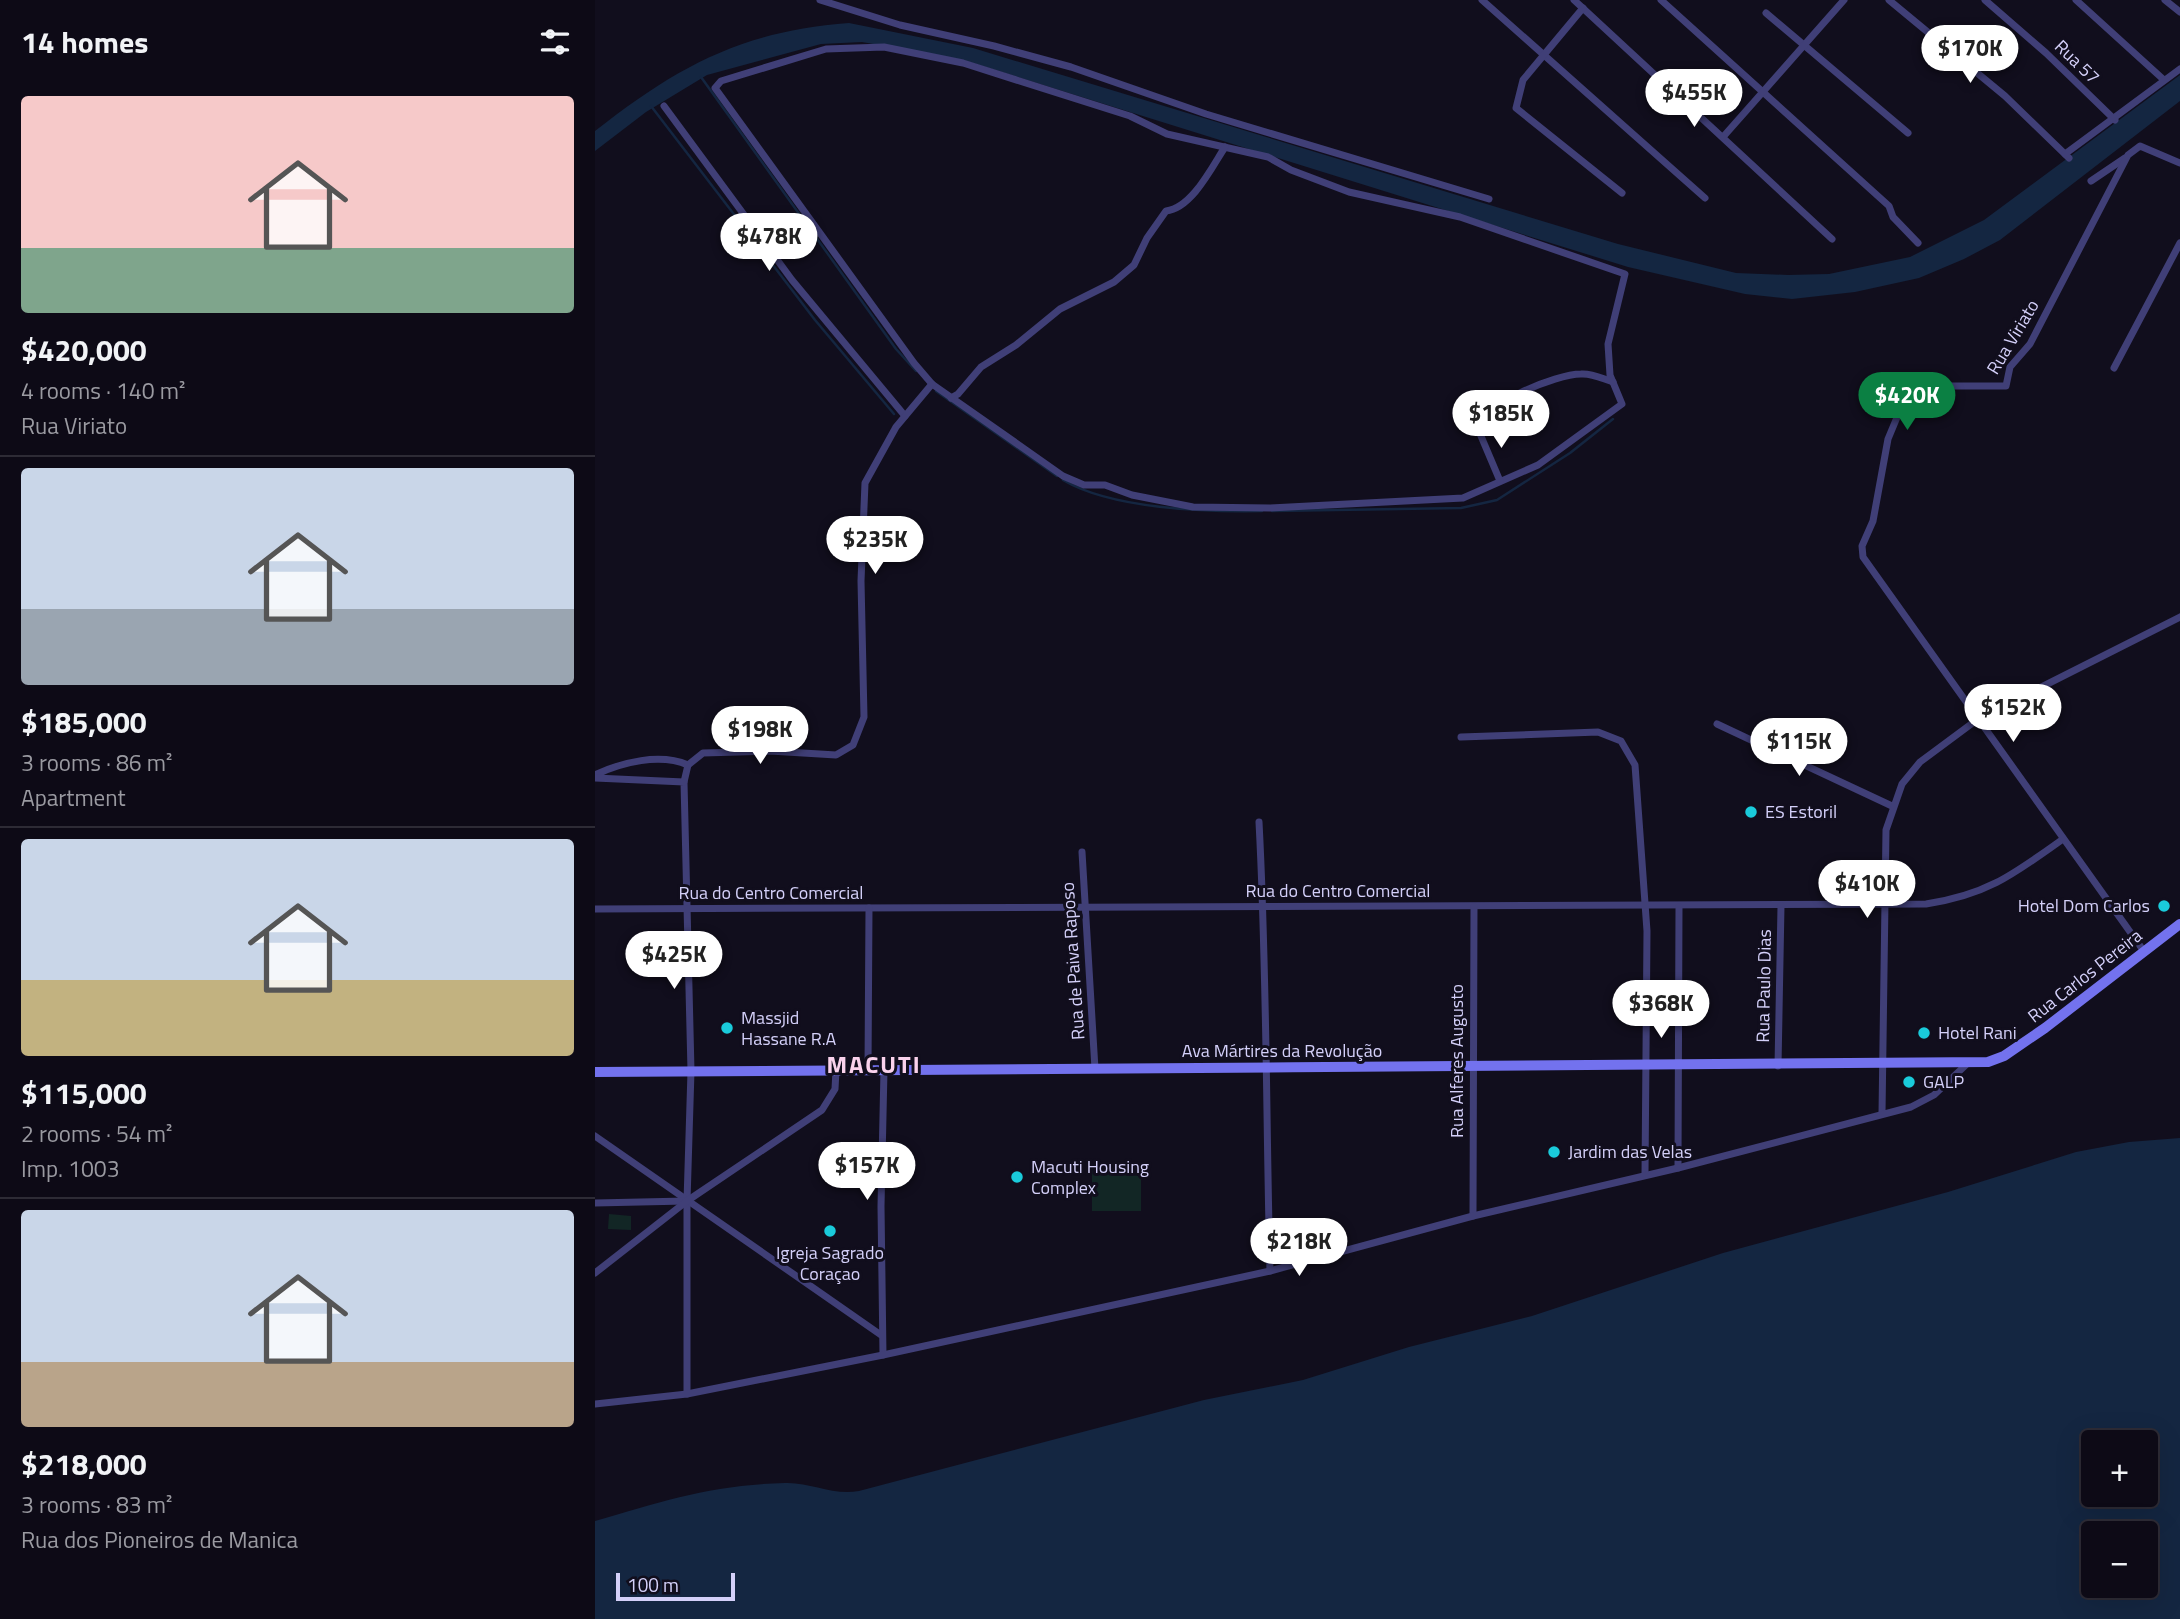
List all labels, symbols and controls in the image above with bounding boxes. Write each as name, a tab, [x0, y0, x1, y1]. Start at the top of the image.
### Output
text: 14 homes	[21, 19, 148, 65]
icon: filters	[536, 23, 574, 61]
pin: $170K	[1921, 25, 2019, 85]
text: $170K	[1937, 30, 2003, 65]
street label: Rua 57	[2049, 33, 2106, 90]
pin: $455K	[1645, 69, 1743, 129]
text: $455K	[1661, 74, 1727, 109]
icon: home	[235, 142, 361, 268]
pin: $478K	[720, 214, 818, 273]
text: $478K	[736, 218, 802, 253]
street label: Rua Viriato	[1980, 294, 2046, 379]
text: $420,000	[21, 327, 147, 373]
pin: $420K	[1858, 372, 1956, 432]
text: 4 rooms · 140 m²	[21, 373, 185, 408]
text: $420K	[1874, 377, 1940, 412]
pin: $185K	[1452, 391, 1550, 450]
text: $185K	[1468, 395, 1534, 430]
text: Rua Viriato	[21, 408, 127, 443]
icon: home	[235, 514, 361, 640]
pin: $235K	[826, 516, 924, 576]
text: $235K	[842, 521, 908, 556]
pin: $152K	[1964, 684, 2062, 744]
text: $152K	[1980, 689, 2046, 724]
text: $185,000	[21, 699, 147, 745]
pin: $198K	[711, 706, 809, 766]
text: $198K	[727, 711, 793, 746]
pin: $115K	[1750, 718, 1848, 778]
text: $115K	[1766, 723, 1832, 758]
text: 3 rooms · 86 m²	[21, 745, 172, 780]
text: Apartment	[21, 780, 126, 815]
place label: ES Estoril	[1765, 798, 1837, 825]
marker: ES Estoril	[1743, 804, 1759, 820]
pin: $410K	[1818, 860, 1916, 920]
text: $410K	[1834, 865, 1900, 900]
street label: Rua do Centro Comercial	[1246, 877, 1430, 904]
street label: Rua do Centro Comercial	[679, 879, 863, 906]
street label: Rua de Paiva Raposo	[1054, 881, 1091, 1041]
icon: home	[235, 885, 361, 1011]
place label: Hotel Dom Carlos	[2018, 892, 2150, 919]
marker: Hotel Dom Carlos	[2156, 898, 2172, 914]
street label: Rua Carlos Pereira	[2022, 922, 2148, 1029]
street label: Rua Paulo Dias	[1749, 929, 1778, 1043]
pin: $425K	[625, 932, 723, 991]
text: $425K	[641, 936, 707, 971]
pin: $368K	[1612, 981, 1710, 1040]
street label: Rua Alferes Augusto	[1443, 984, 1470, 1138]
text: $368K	[1628, 985, 1694, 1020]
place label: Massjid Hassane R.A	[741, 1004, 837, 1052]
place label: Hotel Rani	[1938, 1019, 2017, 1046]
marker: Massjid Hassane R.A	[719, 1020, 735, 1036]
marker: Hotel Rani	[1916, 1025, 1932, 1041]
street label: Ava Mártires da Revolução	[1182, 1037, 1382, 1064]
district label: MACUTI	[826, 1046, 922, 1082]
place label: GALP	[1923, 1068, 1964, 1095]
text: $115,000	[21, 1070, 147, 1116]
marker: GALP	[1901, 1074, 1917, 1090]
text: 2 rooms · 54 m²	[21, 1116, 172, 1151]
place label: Jardim das Velas	[1568, 1138, 1692, 1165]
pin: $157K	[818, 1142, 916, 1202]
marker: Jardim das Velas	[1546, 1144, 1562, 1160]
text: $157K	[834, 1147, 900, 1182]
text: Imp. 1003	[21, 1151, 120, 1186]
place label: Macuti Housing Complex	[1031, 1153, 1149, 1201]
marker: Macuti Housing Complex	[1009, 1169, 1025, 1185]
pin: $218K	[1250, 1218, 1348, 1278]
marker: Igreja Sagrado Coraçao	[822, 1223, 838, 1239]
text: $218K	[1266, 1223, 1332, 1258]
place label: Igreja Sagrado Coraçao	[776, 1239, 884, 1287]
icon: home	[235, 1256, 361, 1382]
map controls	[2081, 1430, 2158, 1598]
button: +	[2081, 1430, 2158, 1507]
text: $218,000	[21, 1441, 147, 1487]
text: 3 rooms · 83 m²	[21, 1487, 172, 1522]
button: −	[2081, 1521, 2158, 1598]
text: Rua dos Pioneiros de Manica	[21, 1522, 298, 1557]
scale bar	[616, 1570, 735, 1602]
text: 100 m	[627, 1570, 679, 1599]

